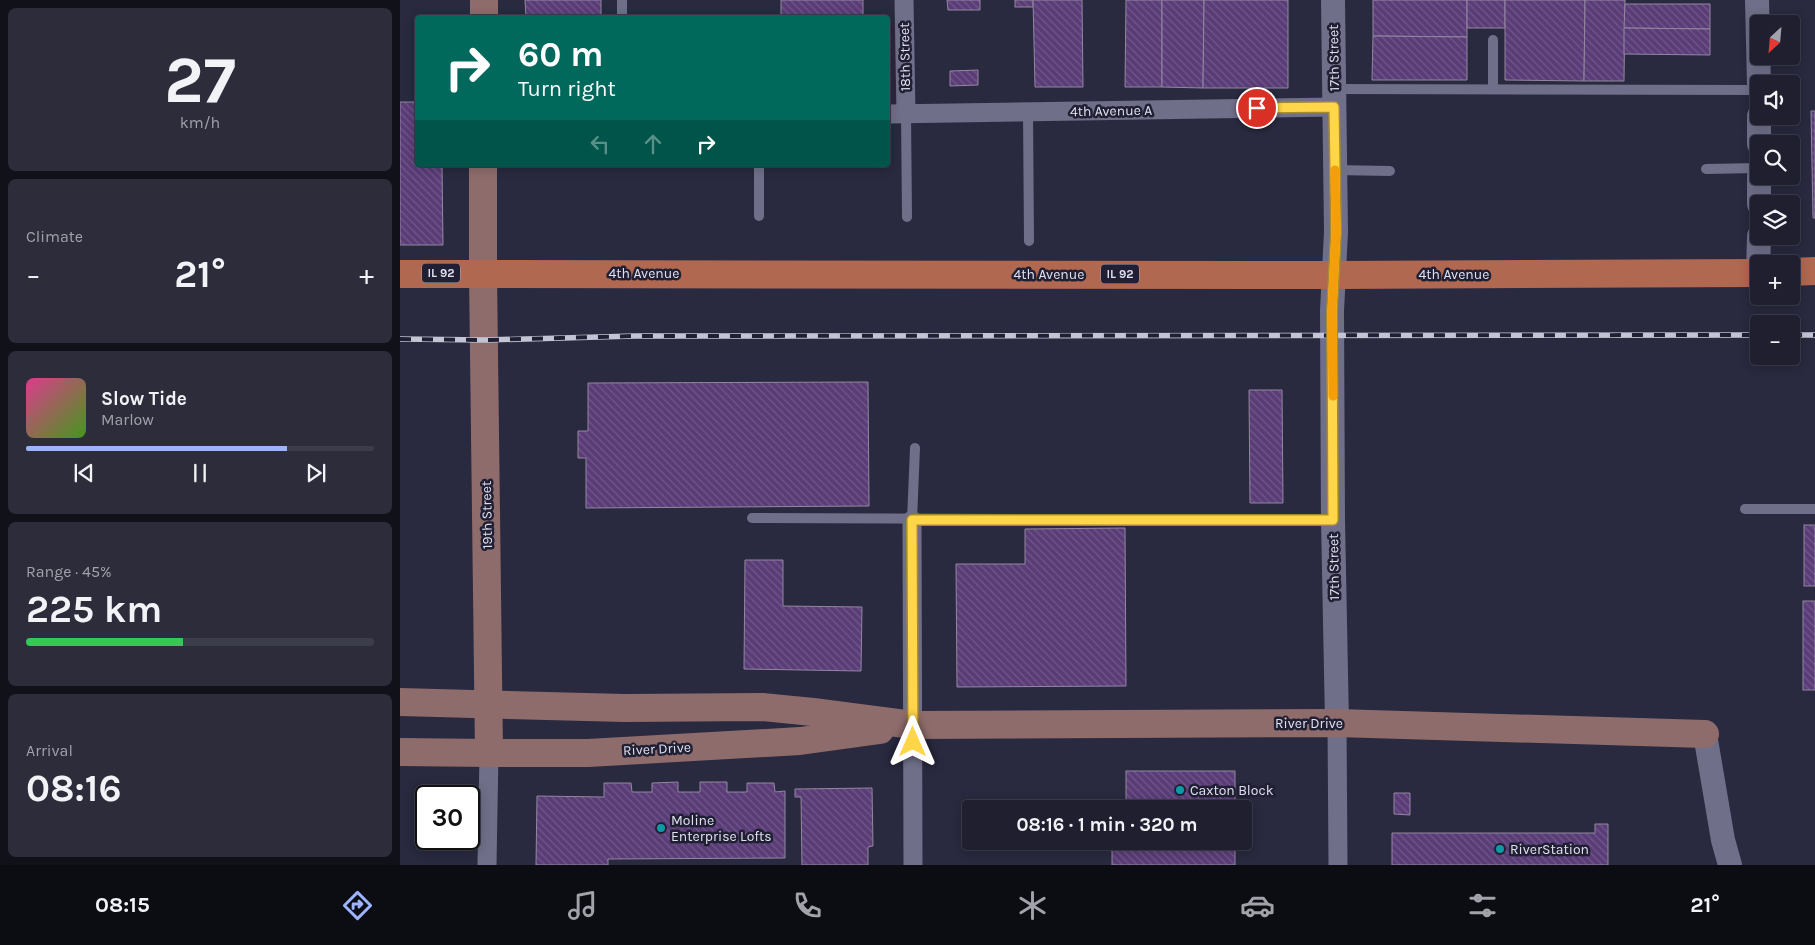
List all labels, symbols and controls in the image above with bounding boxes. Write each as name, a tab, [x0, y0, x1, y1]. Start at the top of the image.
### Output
north arrow	[1750, 15, 1800, 65]
map controls	[1750, 15, 1800, 365]
street label: 18th Street	[896, 23, 914, 91]
street label: 17th Street	[1325, 25, 1343, 91]
text: 60 m	[518, 34, 603, 75]
icon: right	[435, 35, 500, 100]
text: 27	[164, 42, 236, 118]
button: sound	[1750, 75, 1800, 125]
text: Turn right	[518, 76, 616, 102]
pin	[1236, 87, 1278, 129]
icon: arrive	[1243, 94, 1271, 122]
street label: 4th Avenue A	[1070, 102, 1152, 120]
text: km/h	[180, 113, 220, 132]
icon: left	[586, 130, 614, 158]
icon: ahead	[639, 130, 667, 158]
icon: right	[692, 130, 720, 158]
button: search	[1750, 135, 1800, 185]
button: layers	[1750, 195, 1800, 245]
text: Climate	[26, 227, 83, 246]
text: 21°	[174, 252, 226, 297]
button: +	[1750, 255, 1800, 305]
text: −	[26, 258, 41, 291]
text: +	[359, 258, 374, 291]
road number: IL 92	[422, 264, 460, 282]
road number: IL 92	[1101, 264, 1139, 284]
street label: 4th Avenue	[609, 265, 679, 282]
street label: 4th Avenue	[1014, 266, 1084, 283]
street label: 4th Avenue	[1419, 266, 1489, 283]
button: −	[1750, 315, 1800, 365]
text: Slow Tide	[101, 388, 187, 410]
text: Marlow	[101, 410, 154, 429]
icon: previous	[70, 459, 98, 487]
icon: pause	[186, 459, 214, 487]
icon: next	[302, 459, 330, 487]
street label: 19th Street	[478, 481, 496, 549]
street label: 17th Street	[1325, 534, 1343, 600]
text: Range · 45%	[26, 562, 112, 581]
text: 225 km	[26, 587, 162, 632]
position arrow	[886, 715, 938, 767]
street label: River Drive	[1275, 715, 1343, 732]
street label: River Drive	[623, 739, 691, 759]
text: Arrival	[26, 741, 73, 760]
text: 08:16	[26, 766, 121, 811]
place label: Caxton Block	[1190, 782, 1274, 799]
marker: Caxton Block	[1174, 784, 1186, 796]
speed limit sign: 30	[415, 785, 480, 850]
place label: Moline Enterprise Lofts	[671, 812, 772, 845]
text: 08:16 · 1 min · 320 m	[1017, 814, 1197, 836]
marker: Moline Enterprise Lofts	[655, 822, 667, 834]
place label: RiverStation	[1510, 841, 1589, 858]
marker: RiverStation	[1494, 843, 1506, 855]
icon: directions	[340, 888, 375, 923]
icon: music	[565, 888, 600, 923]
icon: phone	[790, 888, 825, 923]
icon: climate	[1015, 888, 1050, 923]
icon: car	[1240, 888, 1275, 923]
icon: filters	[1465, 888, 1500, 923]
text: 08:15	[95, 892, 150, 918]
text: 21°	[1690, 892, 1720, 918]

